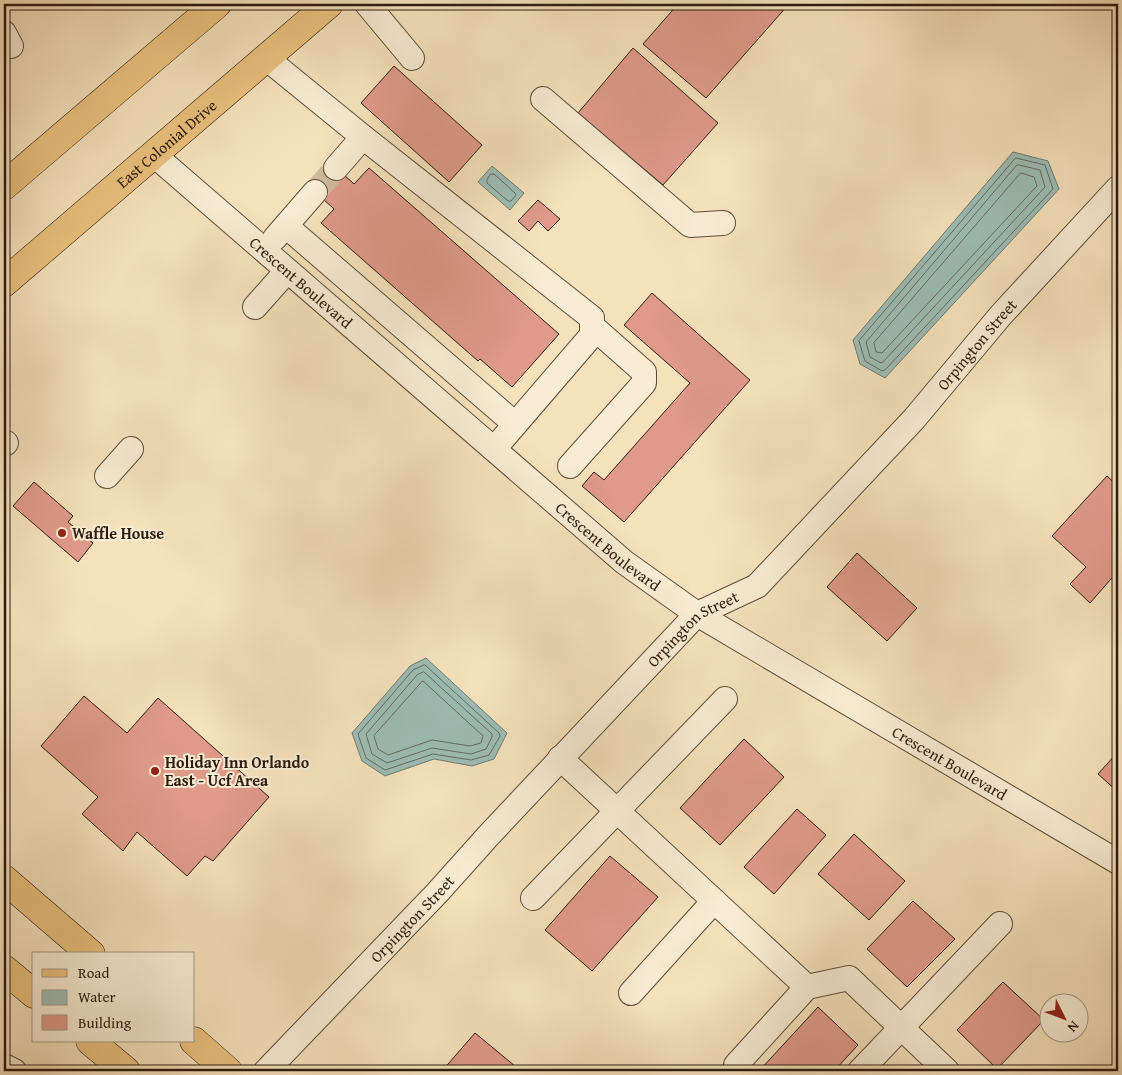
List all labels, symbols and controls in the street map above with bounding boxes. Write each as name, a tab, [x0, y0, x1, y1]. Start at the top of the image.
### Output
street label: East Colonial Drive	[111, 94, 222, 194]
street label: Crescent Boulevard	[244, 231, 358, 334]
street label: Orpington Street	[931, 293, 1023, 395]
street label: Crescent Boulevard	[550, 496, 666, 597]
place label: Waffle House	[72, 521, 164, 545]
marker: Waffle House	[56, 527, 68, 539]
street label: Orpington Street	[641, 584, 743, 672]
street label: Crescent Boulevard	[888, 720, 1012, 806]
place label: Holiday Inn Orlando East - Ucf Area	[165, 750, 310, 792]
marker: Holiday Inn Orlando East - Ucf Area	[149, 765, 161, 777]
street label: Orpington Street	[364, 869, 460, 968]
legend	[32, 952, 195, 1042]
text: Road	[78, 962, 109, 983]
text: Water	[78, 986, 116, 1007]
north arrow	[1040, 992, 1090, 1042]
text: Building	[78, 1012, 132, 1033]
text: N	[1063, 1017, 1084, 1037]

